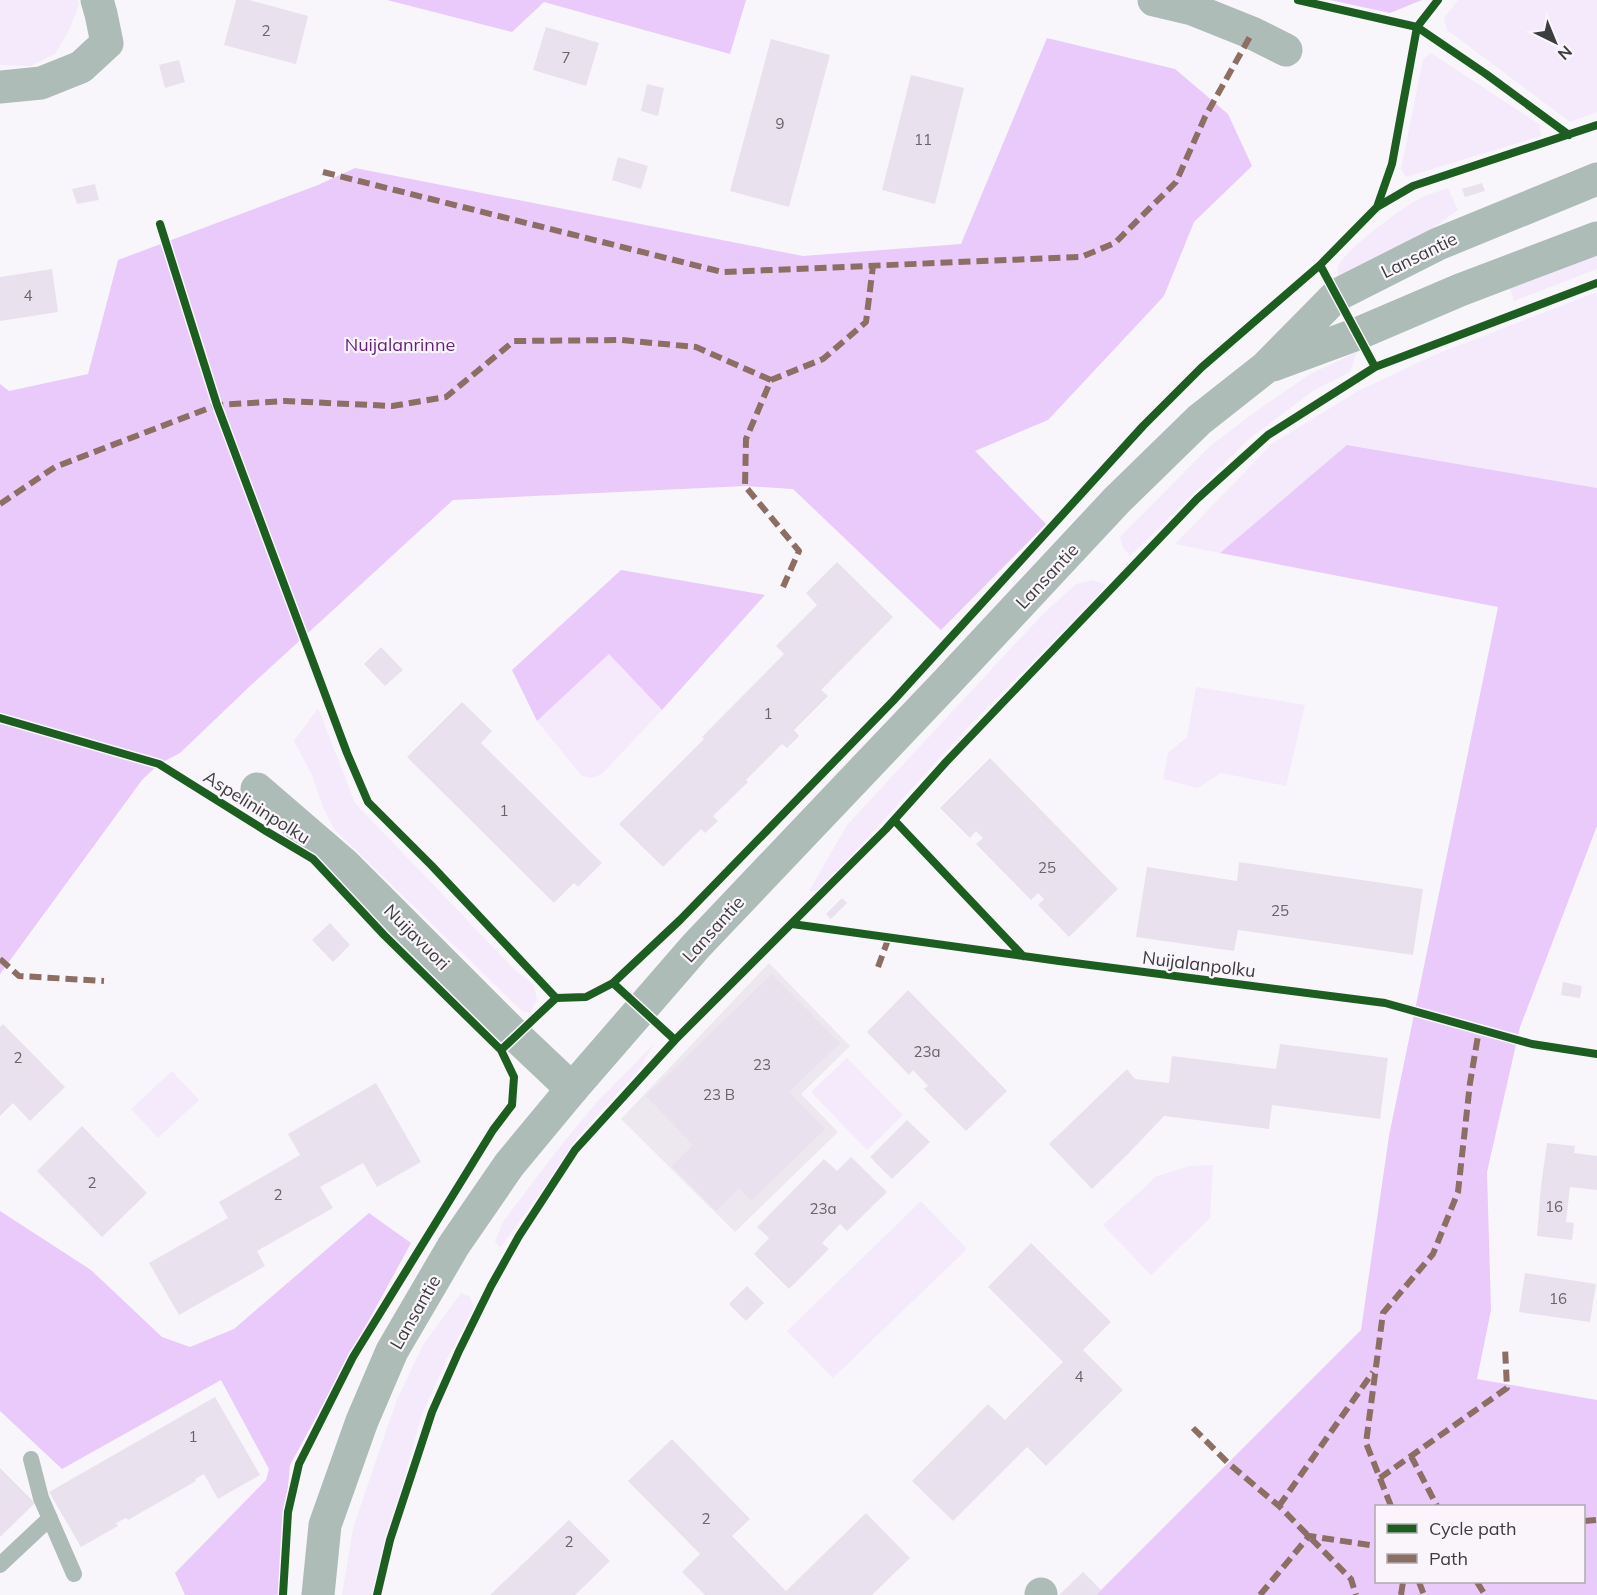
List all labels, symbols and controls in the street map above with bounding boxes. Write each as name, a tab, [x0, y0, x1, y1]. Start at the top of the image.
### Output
north arrow	[1525, 12, 1585, 72]
house number: 2	[261, 21, 271, 40]
text: N	[1554, 42, 1576, 64]
house number: 7	[561, 48, 571, 67]
house number: 9	[775, 114, 785, 133]
house number: 11	[914, 130, 932, 149]
street label: Lansantie	[1377, 227, 1461, 283]
house number: 4	[23, 286, 33, 305]
park label: Nuijalanrinne	[345, 333, 455, 356]
street label: Lansantie	[1011, 538, 1083, 614]
house number: 1	[763, 704, 773, 723]
street label: Aspelininpolku	[199, 765, 315, 849]
house number: 1	[499, 801, 509, 820]
house number: 25	[1038, 858, 1056, 877]
street label: Lansantie	[677, 891, 749, 967]
street label: Nuijavuori	[379, 899, 455, 975]
house number: 25	[1271, 901, 1289, 920]
street label: Nuijalanpolku	[1141, 946, 1257, 982]
house number: 23a	[913, 1042, 941, 1061]
house number: 2	[13, 1048, 23, 1067]
house number: 23	[753, 1055, 771, 1074]
house number: 23 B	[703, 1085, 735, 1104]
house number: 2	[87, 1173, 97, 1192]
house number: 2	[273, 1185, 283, 1204]
house number: 16	[1545, 1197, 1563, 1216]
house number: 23a	[809, 1199, 837, 1218]
street label: Lansantie	[385, 1271, 445, 1353]
house number: 16	[1549, 1289, 1567, 1308]
house number: 4	[1074, 1367, 1084, 1386]
house number: 1	[188, 1427, 198, 1446]
legend	[1375, 1505, 1585, 1583]
house number: 2	[701, 1509, 711, 1528]
text: Cycle path	[1429, 1517, 1516, 1540]
house number: 2	[564, 1532, 574, 1551]
text: Path	[1429, 1547, 1468, 1570]

